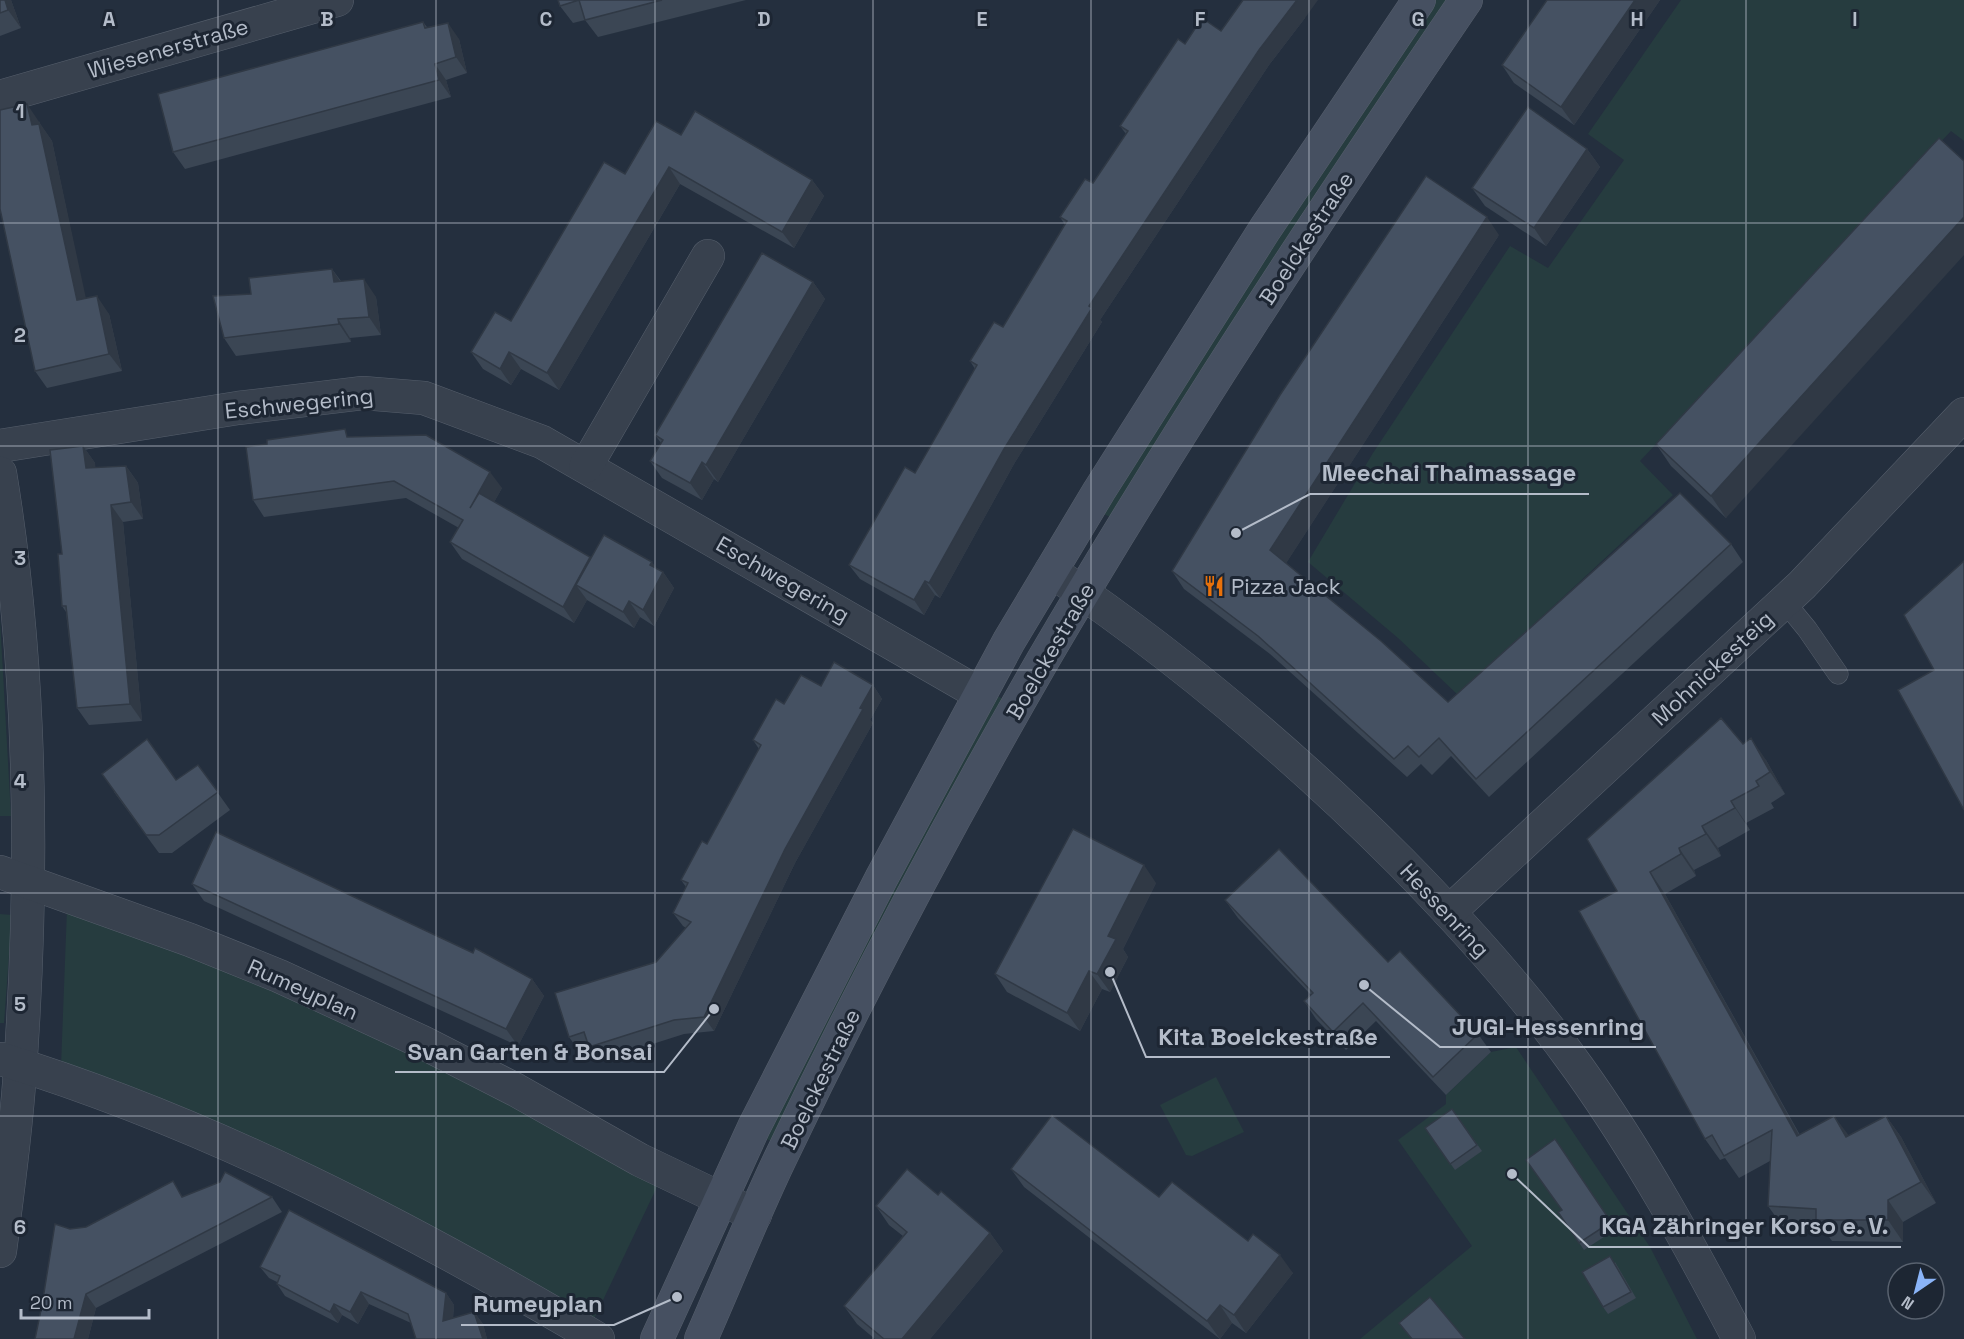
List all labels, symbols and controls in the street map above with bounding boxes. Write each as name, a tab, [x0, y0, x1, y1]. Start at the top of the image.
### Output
text: A	[103, 6, 116, 32]
text: B	[320, 6, 334, 32]
text: C	[540, 6, 553, 32]
text: D	[757, 6, 771, 32]
text: E	[976, 6, 988, 32]
text: F	[1195, 6, 1206, 32]
text: G	[1411, 6, 1425, 32]
text: H	[1630, 6, 1644, 32]
text: I	[1852, 6, 1858, 32]
street label: Wiesenerstraße	[84, 12, 252, 84]
text: 1	[15, 98, 25, 124]
street label: Boelckestraße	[1253, 166, 1359, 310]
text: 2	[14, 322, 26, 348]
street label: Eschwegering	[223, 381, 375, 425]
callout: Meechai Thaimassage	[1310, 452, 1589, 494]
text: Meechai Thaimassage	[1322, 457, 1576, 488]
street label: Eschwegering	[711, 530, 855, 628]
text: 3	[14, 545, 26, 571]
place label: Pizza Jack	[1231, 572, 1341, 600]
restaurant icon: Pizza Jack	[1202, 574, 1226, 598]
street label: Boelckestraße	[1000, 578, 1100, 724]
street label: Mohnickesteig	[1645, 605, 1779, 731]
text: 4	[14, 768, 27, 794]
street label: Hessenring	[1394, 857, 1496, 963]
street label: Rumeyplan	[243, 952, 363, 1026]
text: 5	[14, 991, 26, 1017]
street label: Boelckestraße	[774, 1004, 866, 1154]
callout: JUGI-Hessenring	[1440, 1005, 1656, 1047]
text: JUGI-Hessenring	[1452, 1011, 1644, 1042]
callout: Kita Boelckestraße	[1146, 1015, 1390, 1057]
text: Kita Boelckestraße	[1158, 1021, 1378, 1052]
callout: Svan Garten & Bonsai	[395, 1030, 664, 1072]
text: Svan Garten & Bonsai	[407, 1036, 653, 1067]
callout: KGA Zähringer Korso e. V.	[1589, 1205, 1901, 1247]
text: KGA Zähringer Korso e. V.	[1601, 1210, 1889, 1241]
text: 6	[14, 1214, 26, 1240]
north arrow	[1886, 1261, 1946, 1321]
scale bar	[21, 1282, 148, 1320]
callout: Rumeyplan	[461, 1283, 614, 1325]
text: Rumeyplan	[473, 1288, 603, 1319]
text: 20 m	[30, 1291, 73, 1314]
text: N	[1897, 1291, 1918, 1315]

